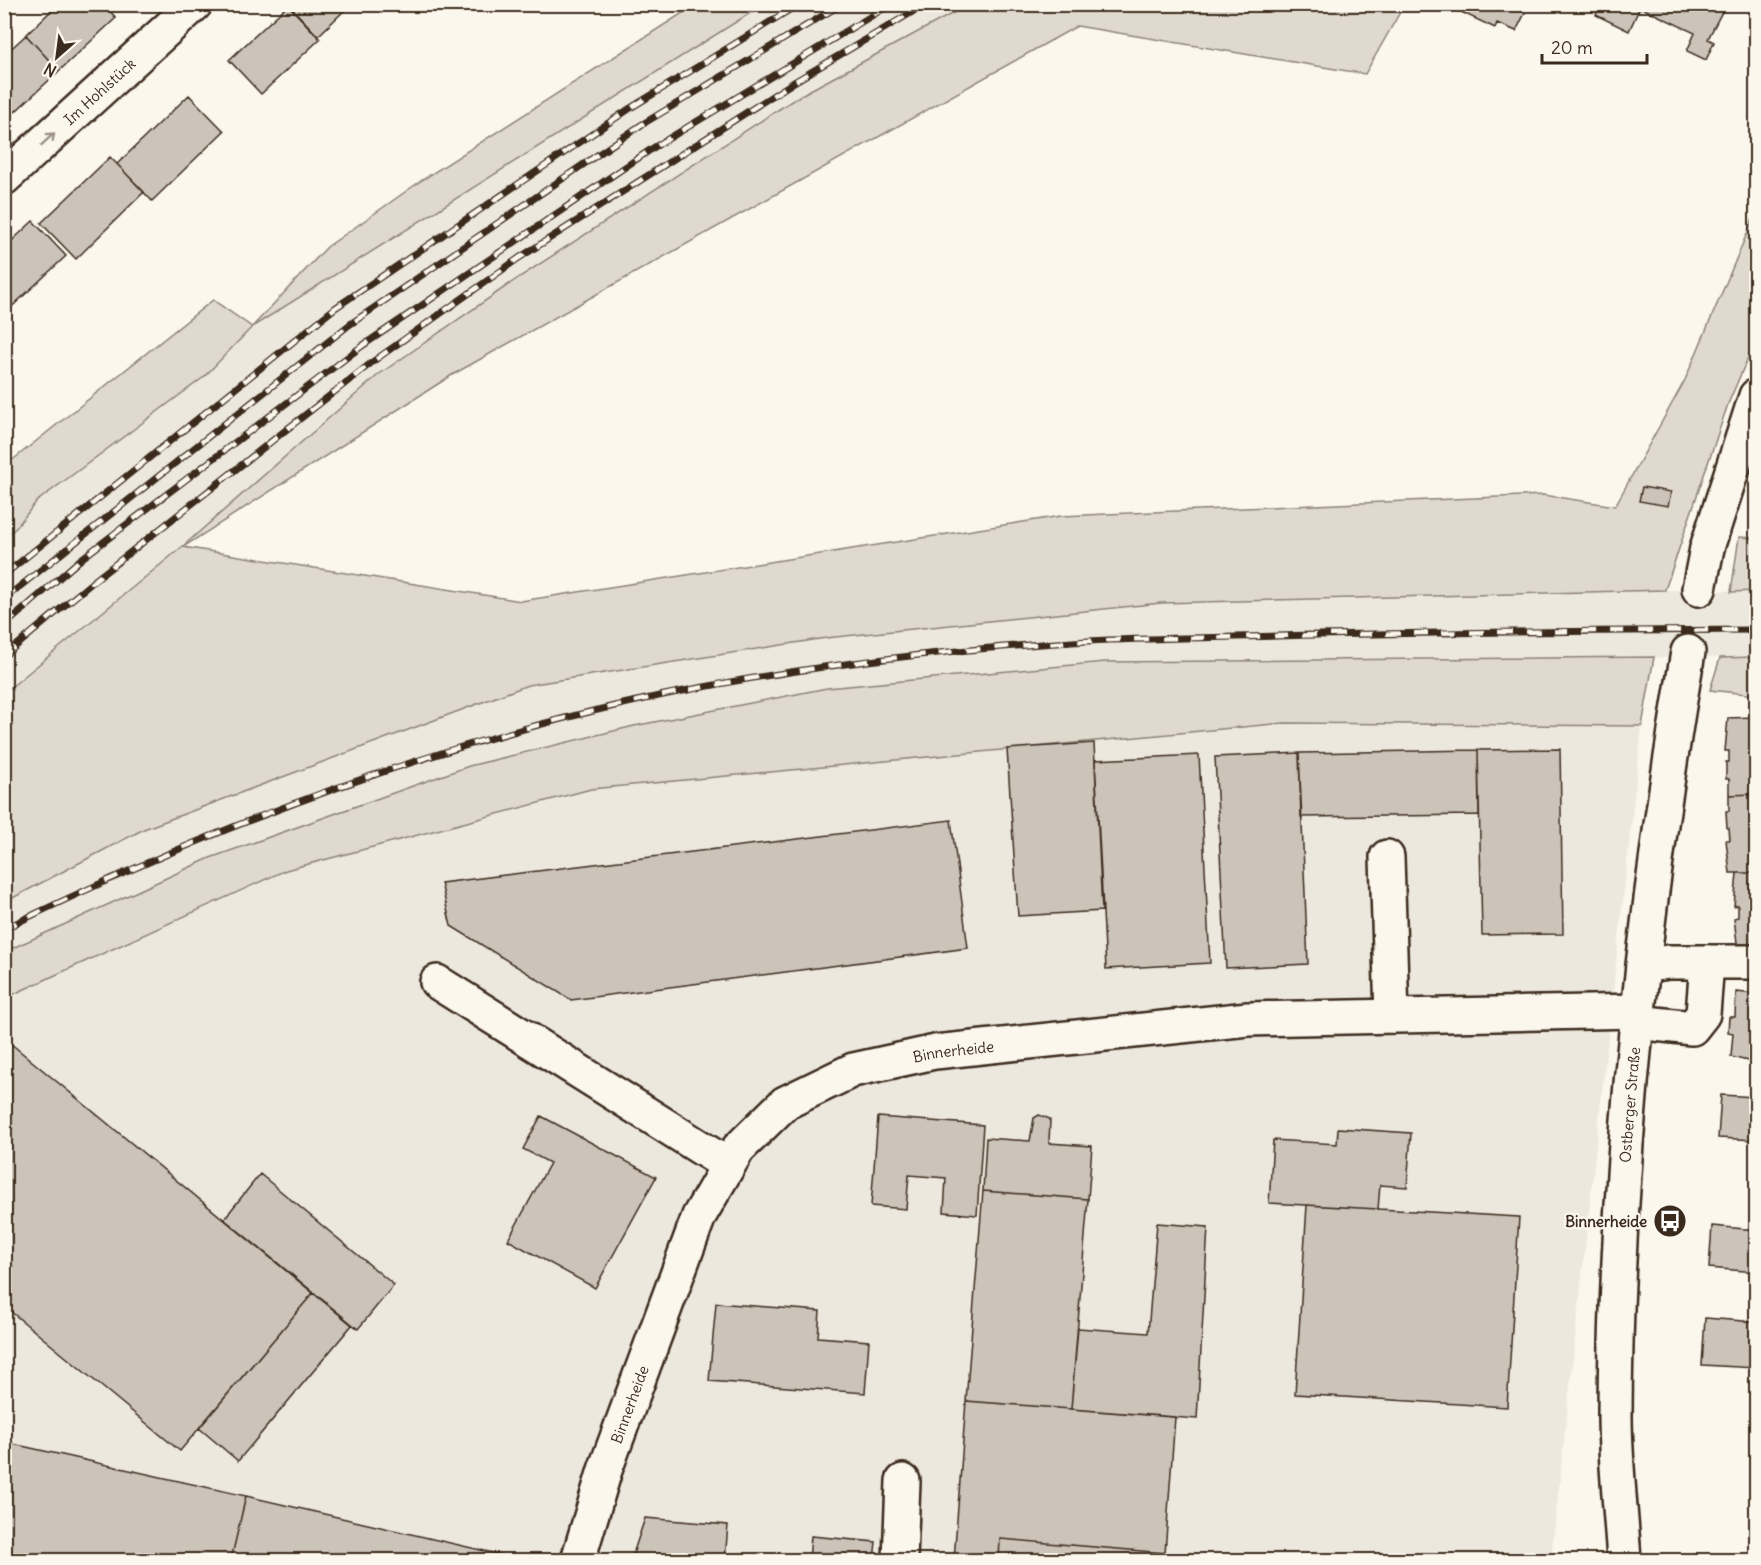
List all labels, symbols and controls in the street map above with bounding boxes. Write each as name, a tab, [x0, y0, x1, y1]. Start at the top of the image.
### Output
north arrow	[27, 27, 87, 87]
scale bar	[1542, 27, 1647, 65]
text: 20 m	[1551, 36, 1593, 59]
street label: Im Hohlstück	[60, 53, 139, 129]
text: N	[40, 59, 60, 82]
one-way arrow	[40, 132, 55, 146]
street label: Binnerheide	[911, 1036, 995, 1066]
street label: Ostberger Straße	[1615, 1046, 1644, 1163]
bus stop icon: Binnerheide	[1652, 1203, 1688, 1239]
place label: Binnerheide	[1565, 1212, 1647, 1231]
street label: Binnerheide	[606, 1363, 652, 1446]

